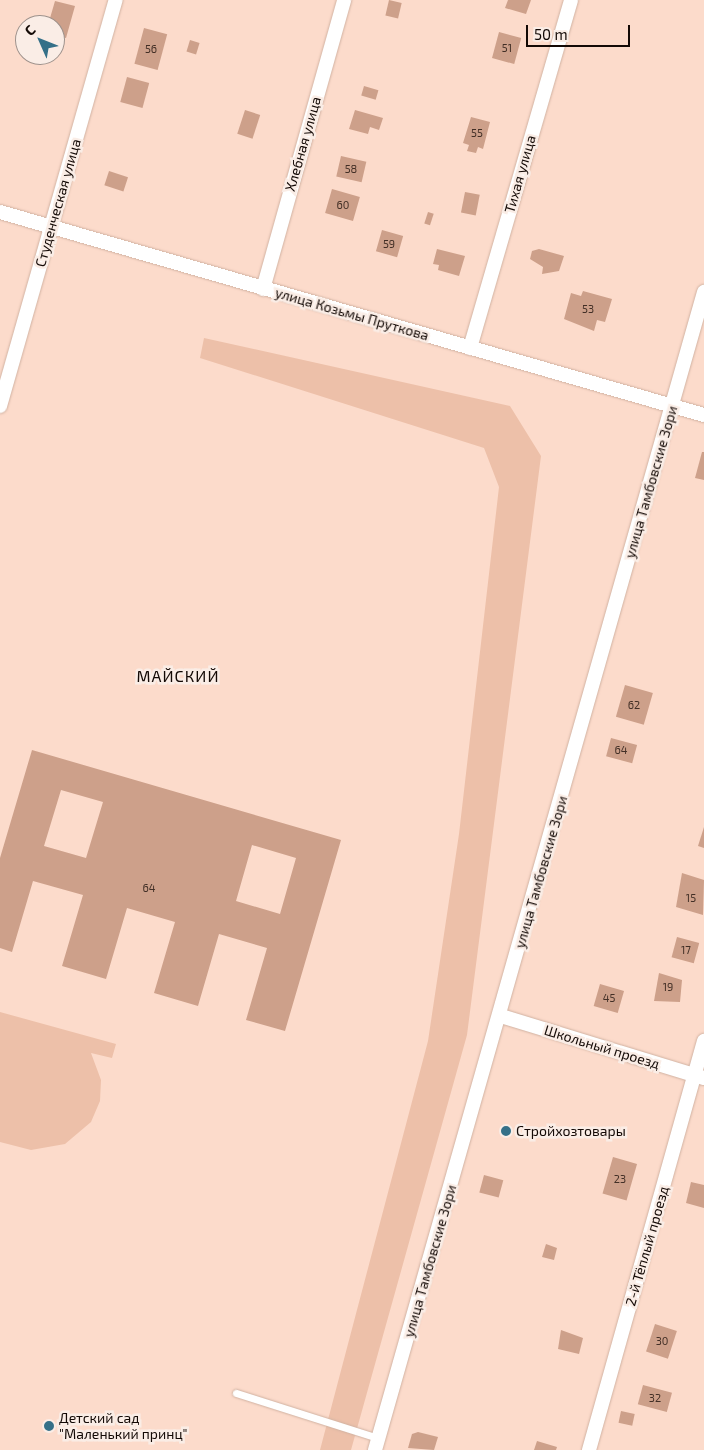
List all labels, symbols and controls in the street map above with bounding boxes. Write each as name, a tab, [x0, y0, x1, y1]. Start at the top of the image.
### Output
north arrow	[15, 15, 65, 65]
scale bar	[529, 15, 633, 47]
text: С	[21, 21, 39, 39]
text: 50 m	[534, 25, 568, 43]
house number: 51	[502, 41, 512, 55]
house number: 56	[145, 42, 157, 56]
street label: Хлебная улица	[281, 95, 325, 193]
house number: 55	[471, 126, 483, 140]
street label: Тихая улица	[501, 133, 539, 215]
street label: Студенческая улица	[32, 137, 84, 269]
house number: 58	[345, 162, 357, 176]
house number: 60	[337, 198, 349, 212]
house number: 59	[383, 237, 395, 251]
street label: улица Козьмы Пруткова	[273, 284, 431, 344]
house number: 53	[582, 302, 594, 316]
street label: улица Тамбовские Зори	[621, 404, 681, 560]
district label: МАЙСКИЙ	[136, 666, 220, 686]
house number: 62	[628, 698, 640, 712]
house number: 64	[614, 743, 628, 757]
street label: улица Тамбовские Зори	[511, 794, 571, 950]
house number: 64	[142, 881, 156, 895]
house number: 15	[686, 891, 696, 905]
house number: 17	[681, 943, 691, 957]
house number: 19	[663, 980, 673, 994]
house number: 45	[603, 991, 615, 1005]
street label: Школьный проезд	[542, 1021, 662, 1073]
place label: Стройхозтовары	[516, 1123, 626, 1139]
marker: Стройхозтовары	[500, 1125, 512, 1137]
house number: 23	[614, 1172, 626, 1186]
street label: улица Тамбовские Зори	[400, 1183, 460, 1339]
street label: 2-й Тёплый проезд	[622, 1184, 672, 1308]
house number: 30	[656, 1334, 668, 1348]
house number: 32	[649, 1391, 661, 1405]
place label: Детский сад "Маленький принц"	[59, 1410, 188, 1442]
marker: Детский сад "Маленький принц"	[43, 1420, 55, 1432]

